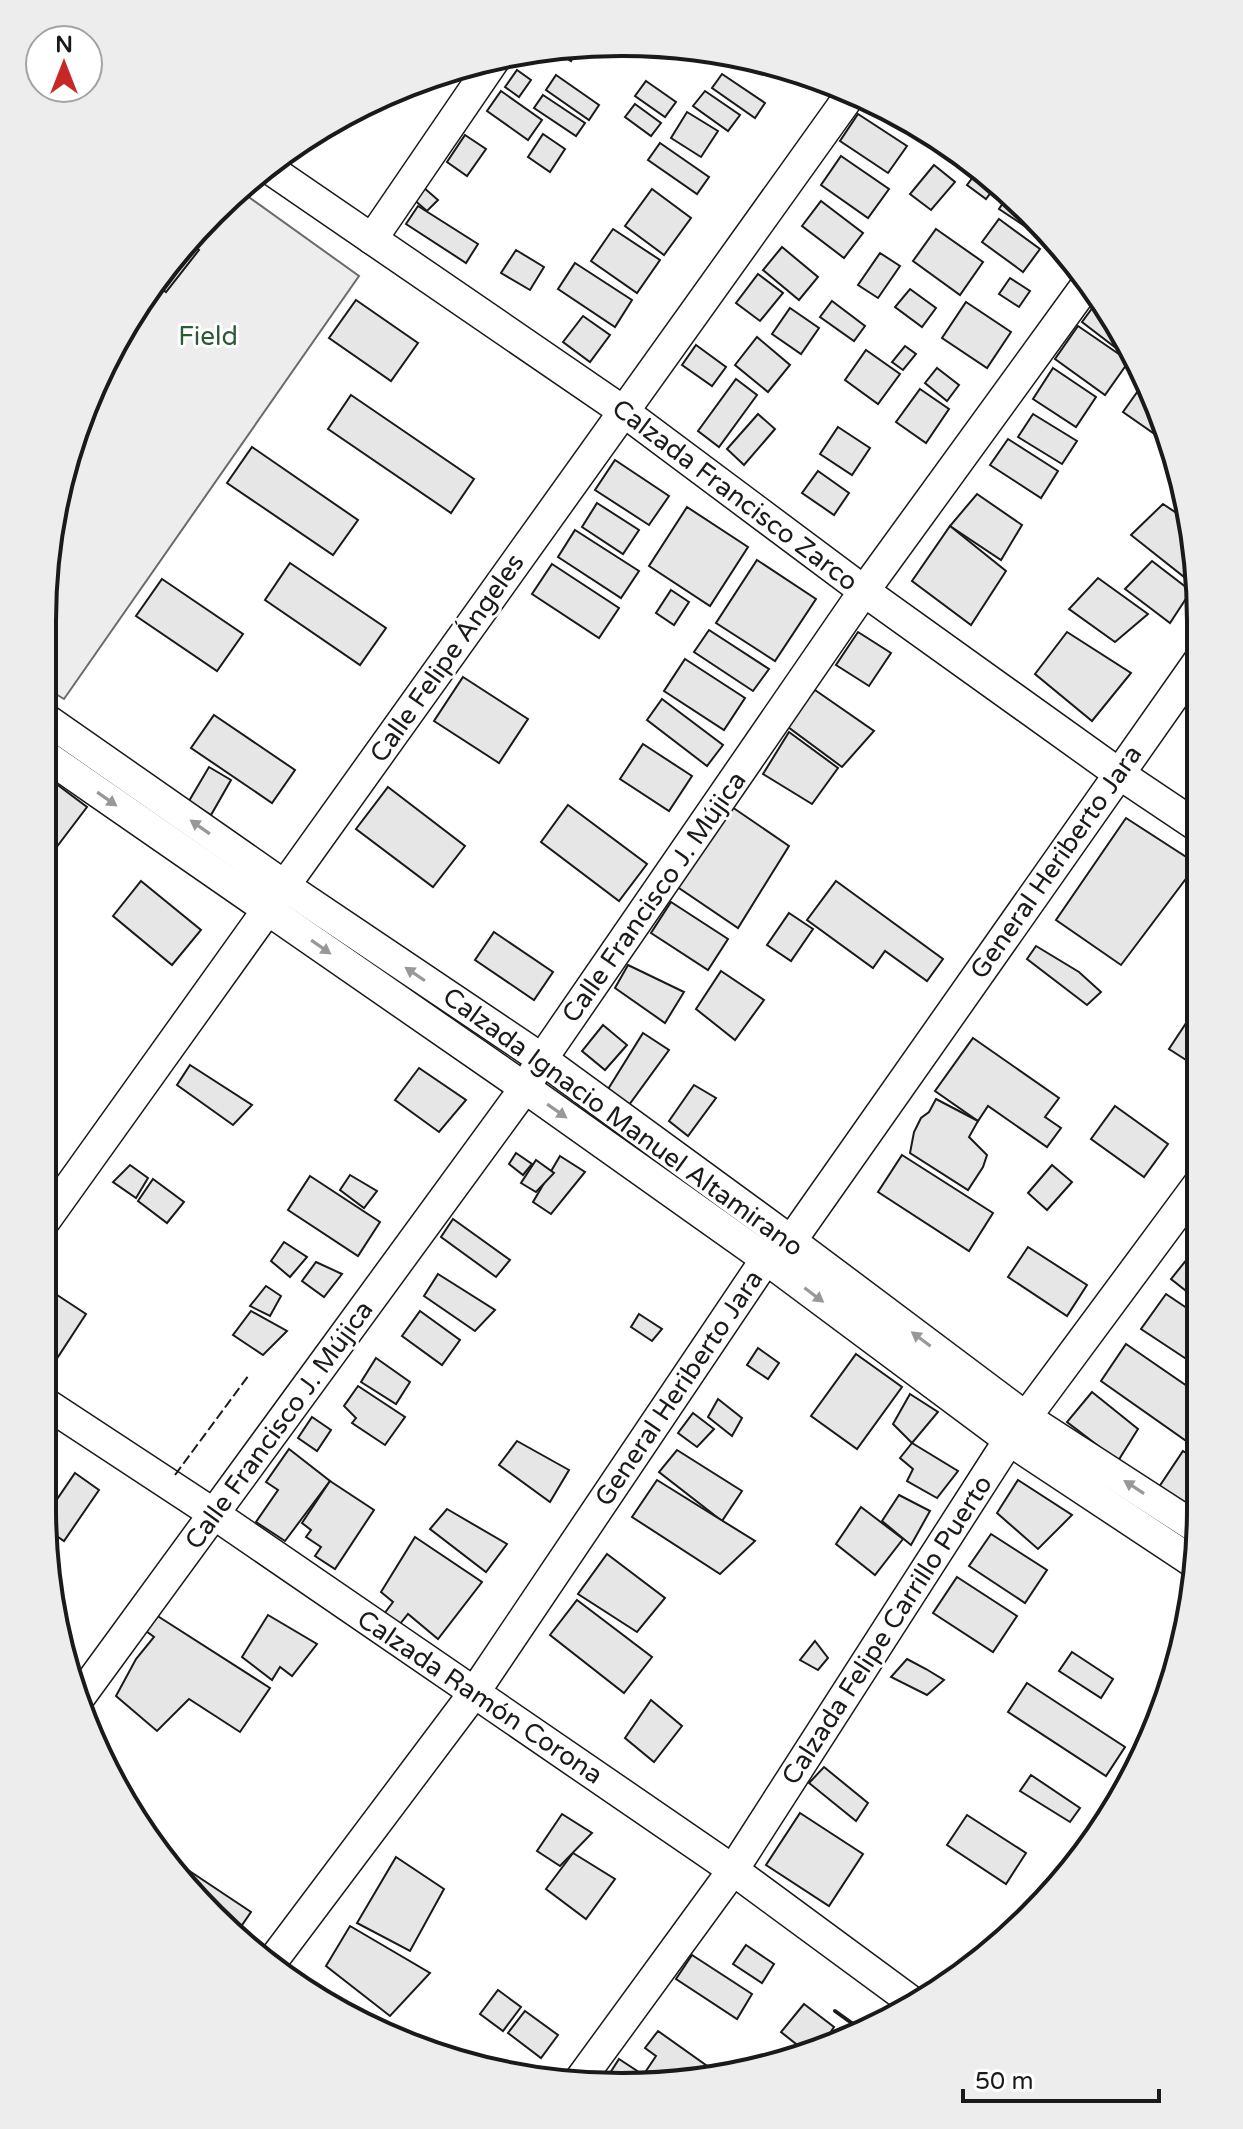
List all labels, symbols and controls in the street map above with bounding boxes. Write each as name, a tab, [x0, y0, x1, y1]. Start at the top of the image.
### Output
north arrow	[24, 24, 104, 104]
text: N	[55, 32, 73, 58]
park label: Field	[178, 321, 238, 352]
street label: Calzada Francisco Zarco	[606, 393, 864, 597]
street label: Calle Felipe Ángeles	[363, 548, 531, 768]
street label: General Heriberto Jara	[964, 739, 1148, 985]
street label: Calle Francisco J. Mújica	[555, 765, 753, 1029]
one-way arrow	[97, 791, 118, 806]
one-way arrow	[190, 820, 211, 835]
one-way arrow	[310, 939, 331, 954]
one-way arrow	[404, 967, 426, 982]
street label: Calzada Ignacio Manuel Altamirano	[437, 981, 809, 1263]
one-way arrow	[547, 1103, 568, 1118]
street label: General Heriberto Jara	[588, 1264, 770, 1512]
one-way arrow	[804, 1286, 825, 1302]
street label: Calle Francisco J. Mújica	[178, 1295, 380, 1555]
one-way arrow	[911, 1331, 931, 1347]
street label: Calzada Felipe Carrillo Puerto	[775, 1469, 999, 1791]
one-way arrow	[1124, 1480, 1145, 1495]
street label: Calzada Ramón Corona	[351, 1603, 609, 1791]
scale bar	[963, 2053, 1159, 2103]
text: 50 m	[975, 2067, 1033, 2096]

